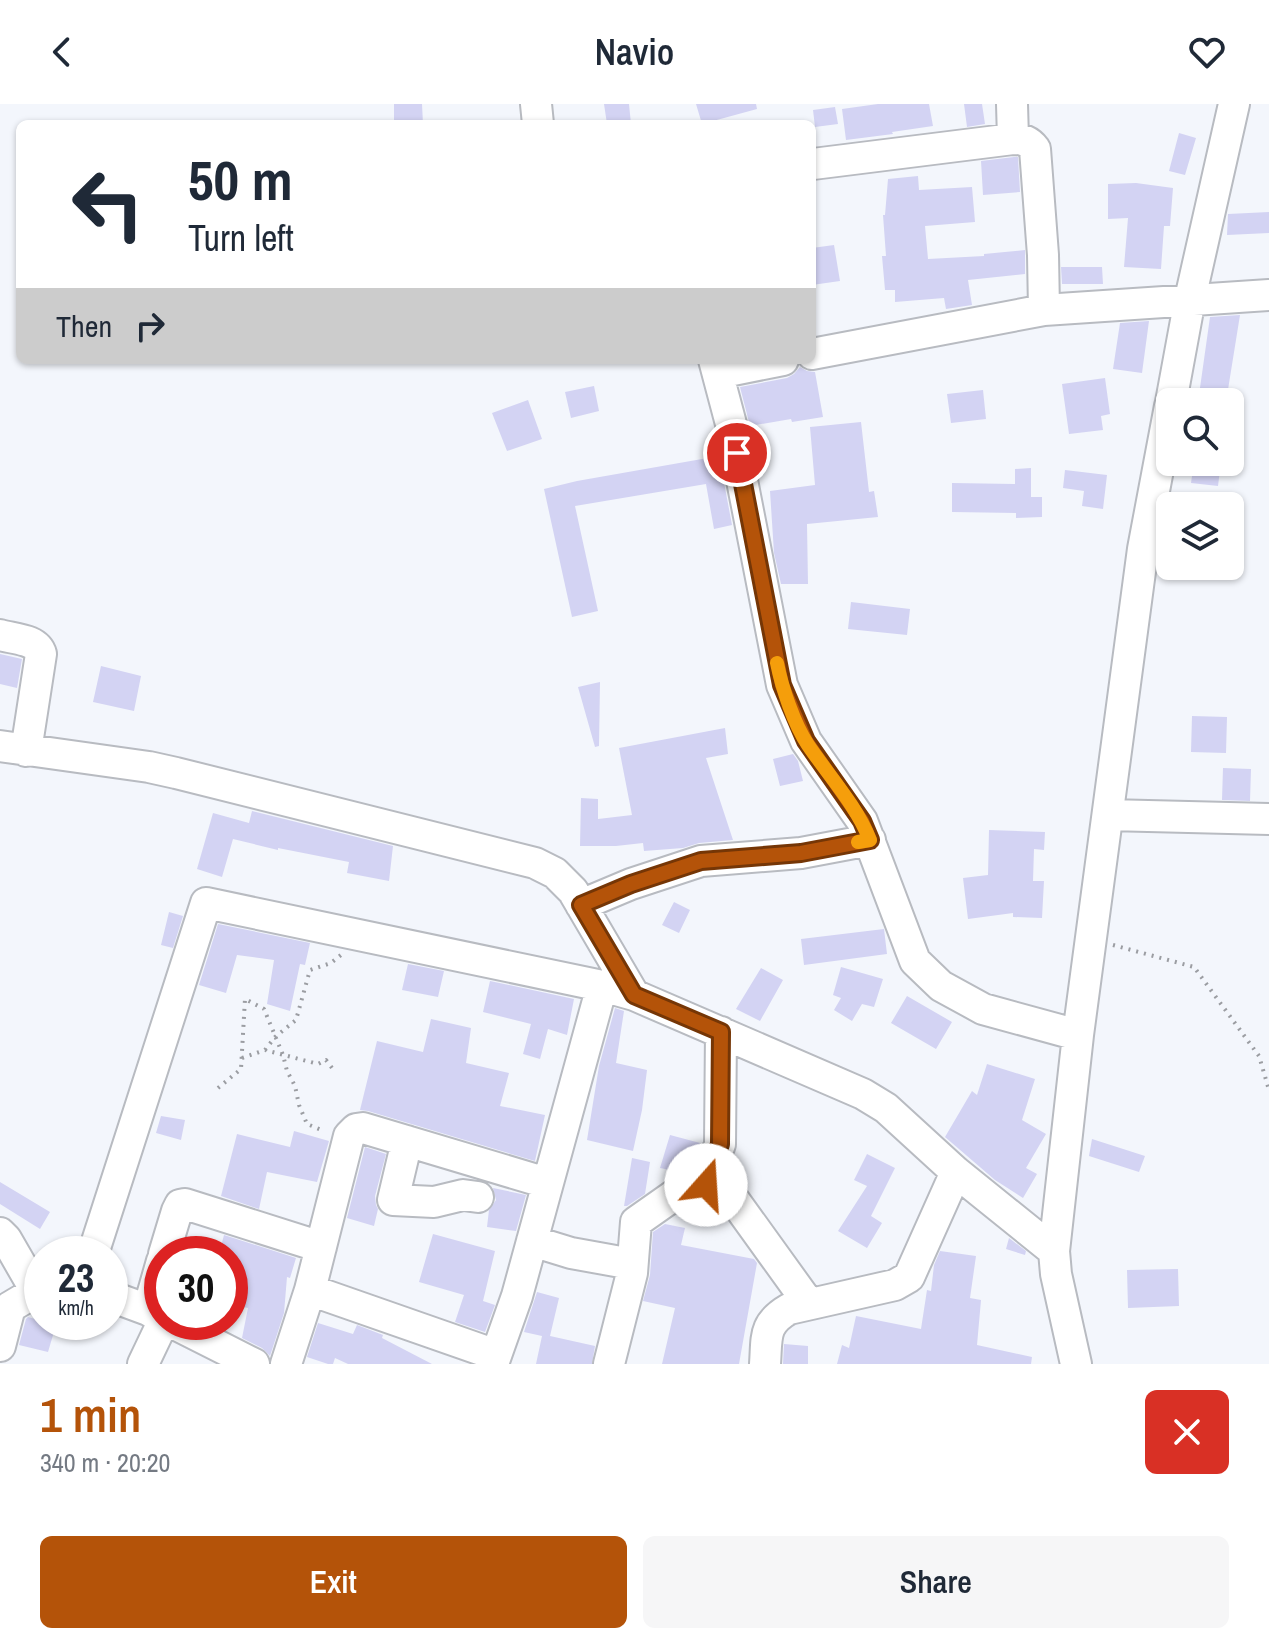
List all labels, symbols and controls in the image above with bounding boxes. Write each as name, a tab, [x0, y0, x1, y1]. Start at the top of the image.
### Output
text: Navio	[595, 28, 674, 76]
icon: back	[40, 30, 84, 74]
icon: heart	[1185, 30, 1229, 74]
text: 50 m	[188, 142, 293, 217]
icon: left	[56, 152, 160, 256]
text: Turn left	[188, 214, 294, 262]
icon: right	[128, 304, 172, 348]
text: Then	[56, 306, 112, 346]
map controls	[1156, 388, 1244, 580]
button: search	[1156, 388, 1244, 476]
pin	[703, 419, 771, 487]
icon: arrive	[715, 431, 759, 475]
button: layers	[1156, 492, 1244, 580]
position arrow	[664, 1143, 748, 1227]
speed limit sign: 30	[144, 1236, 248, 1340]
text: 23	[58, 1251, 94, 1304]
text: km/h	[58, 1294, 94, 1321]
text: 1 min	[40, 1382, 141, 1447]
button: close	[1145, 1390, 1229, 1474]
text: 340 m · 20:20	[40, 1445, 170, 1480]
button: Exit	[40, 1536, 627, 1628]
button: Share	[643, 1536, 1229, 1628]

